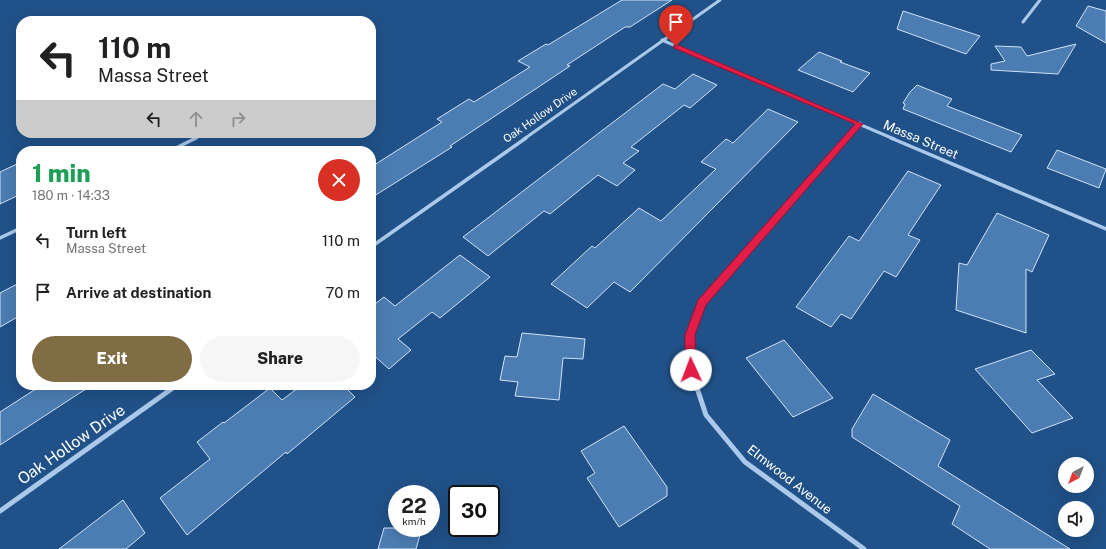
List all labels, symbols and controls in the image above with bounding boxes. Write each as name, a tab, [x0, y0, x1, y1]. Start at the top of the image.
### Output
pin	[659, 5, 693, 46]
icon: arrive	[665, 11, 687, 33]
text: 110 m	[98, 31, 171, 64]
icon: left	[32, 32, 84, 84]
text: Massa Street	[98, 65, 209, 86]
street label: Oak Hollow Drive	[501, 85, 579, 145]
icon: left	[143, 108, 165, 130]
icon: ahead	[185, 108, 207, 130]
icon: right	[227, 108, 249, 130]
street label: Massa Street	[881, 117, 961, 162]
text: 1 min	[32, 159, 91, 187]
button: close	[318, 159, 360, 201]
text: 180 m · 14:33	[32, 188, 110, 203]
text: Turn left	[66, 224, 127, 241]
icon: left	[32, 229, 54, 251]
text: 110 m	[322, 232, 360, 249]
text: Massa Street	[66, 241, 146, 256]
icon: arrive	[32, 281, 54, 303]
text: Arrive at destination	[66, 284, 211, 301]
text: 70 m	[325, 284, 360, 301]
button: Exit	[32, 336, 192, 382]
button: Share	[200, 336, 360, 382]
position arrow	[670, 349, 712, 391]
street label: Oak Hollow Drive	[14, 400, 129, 489]
street label: Elmwood Avenue	[744, 442, 835, 517]
north arrow	[1058, 457, 1094, 493]
map controls	[1058, 457, 1094, 537]
speed limit sign: 30	[448, 485, 500, 537]
text: 22	[401, 494, 427, 518]
button: sound	[1058, 501, 1094, 537]
text: km/h	[402, 515, 426, 527]

